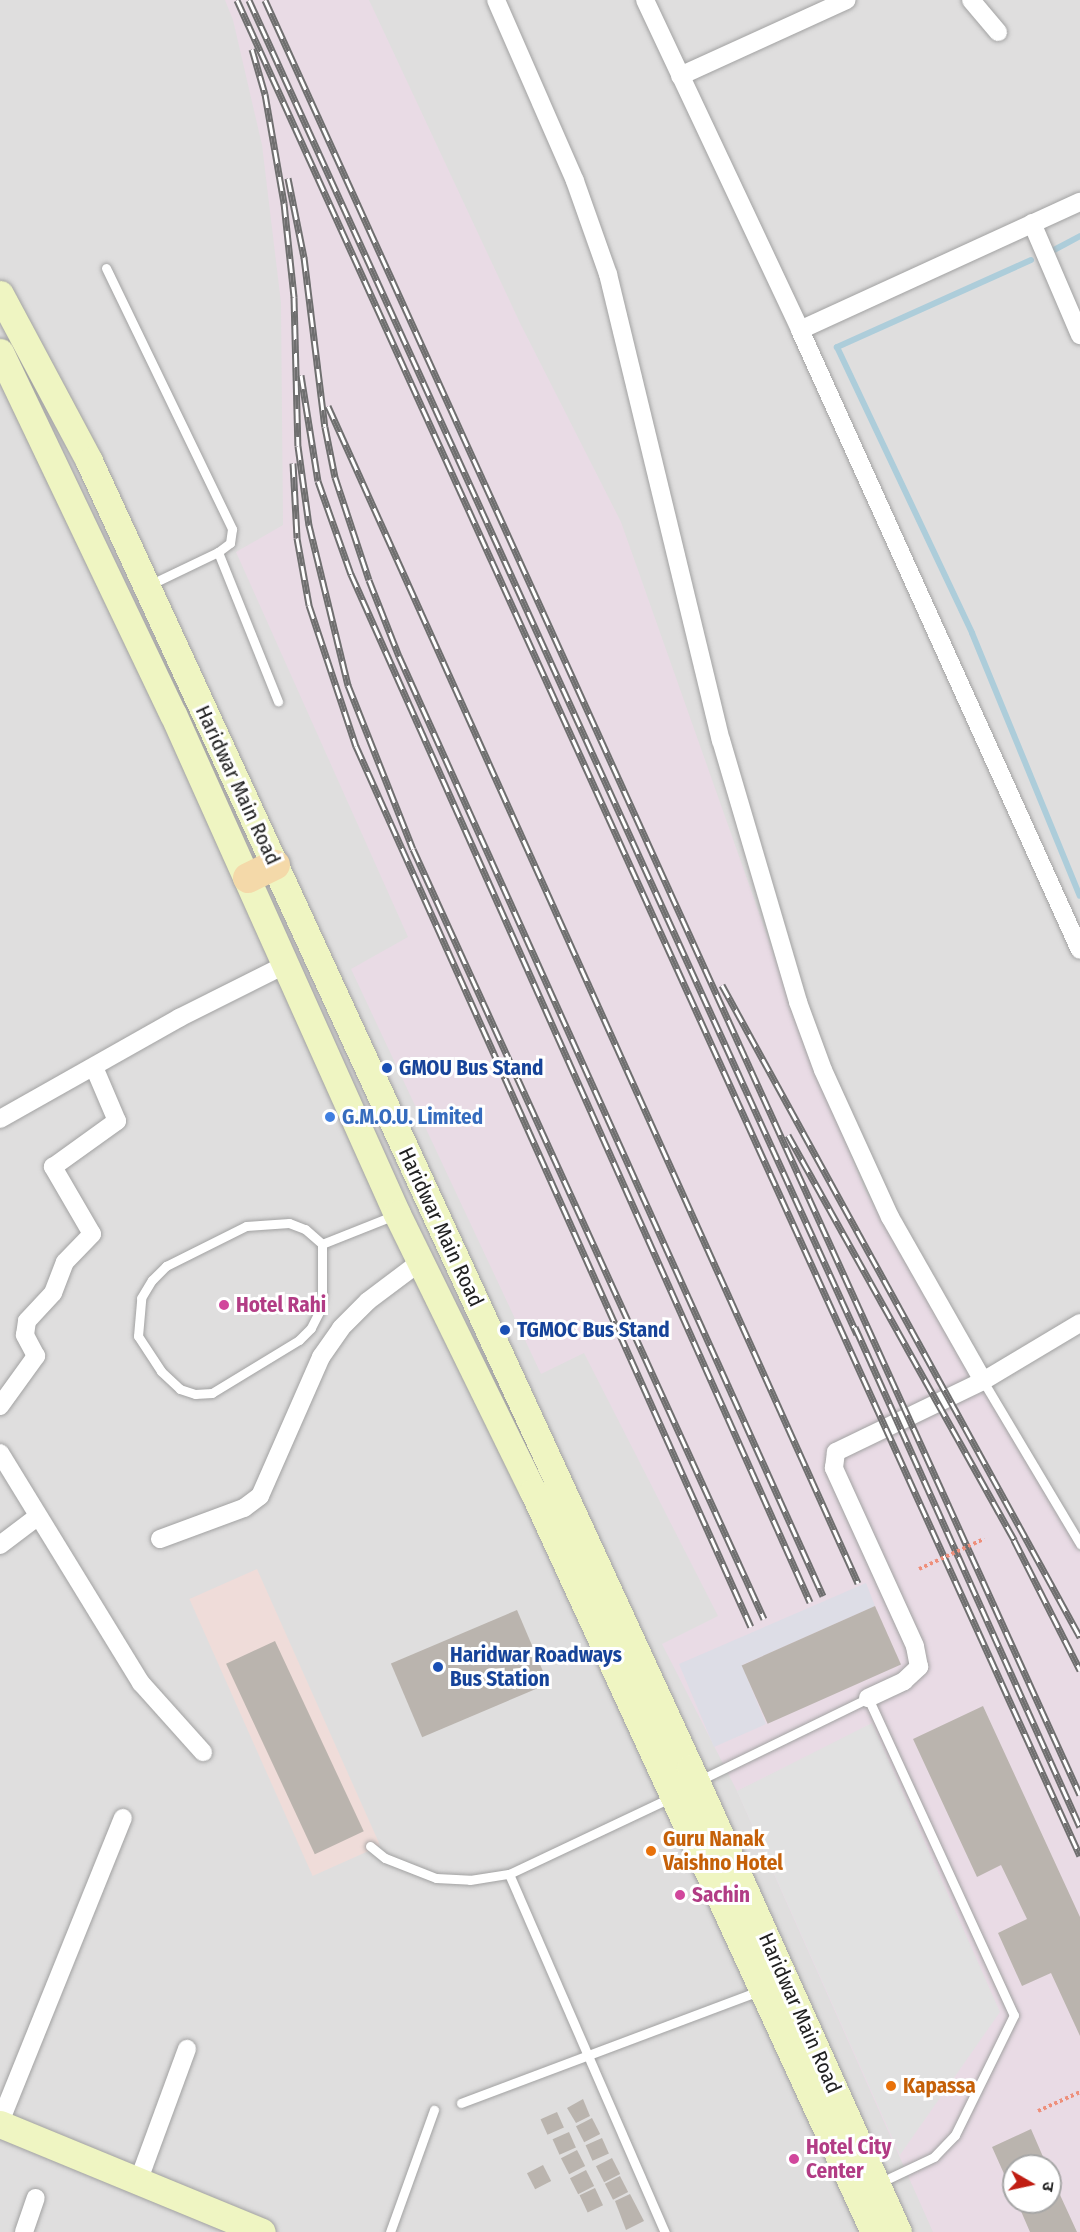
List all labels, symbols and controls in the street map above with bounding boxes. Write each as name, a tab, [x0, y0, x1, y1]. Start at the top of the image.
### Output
street label: Haridwar Main Road	[190, 701, 286, 869]
place label: GMOU Bus Stand	[399, 1055, 543, 1081]
marker: GMOU Bus Stand	[380, 1061, 394, 1075]
place label: G.M.O.U. Limited	[342, 1104, 483, 1130]
marker: G.M.O.U. Limited	[323, 1110, 337, 1124]
street label: Haridwar Main Road	[393, 1143, 489, 1311]
place label: Hotel Rahi	[236, 1292, 326, 1318]
marker: Hotel Rahi	[217, 1298, 231, 1312]
place label: TGMOC Bus Stand	[517, 1317, 670, 1343]
marker: TGMOC Bus Stand	[498, 1323, 512, 1337]
place label: Haridwar Roadways Bus Station	[450, 1642, 622, 1692]
marker: Haridwar Roadways Bus Station	[431, 1660, 445, 1674]
place label: Guru Nanak Vaishno Hotel	[663, 1826, 783, 1876]
marker: Guru Nanak Vaishno Hotel	[644, 1844, 658, 1858]
place label: Sachin	[692, 1882, 750, 1908]
marker: Sachin	[673, 1888, 687, 1902]
street label: Haridwar Main Road	[753, 1929, 847, 2097]
place label: Kapassa	[903, 2073, 976, 2099]
marker: Kapassa	[884, 2079, 898, 2093]
place label: Hotel City Center	[806, 2134, 891, 2184]
marker: Hotel City Center	[787, 2152, 801, 2166]
north arrow	[1002, 2154, 1062, 2214]
text: उ	[1038, 2180, 1058, 2193]

